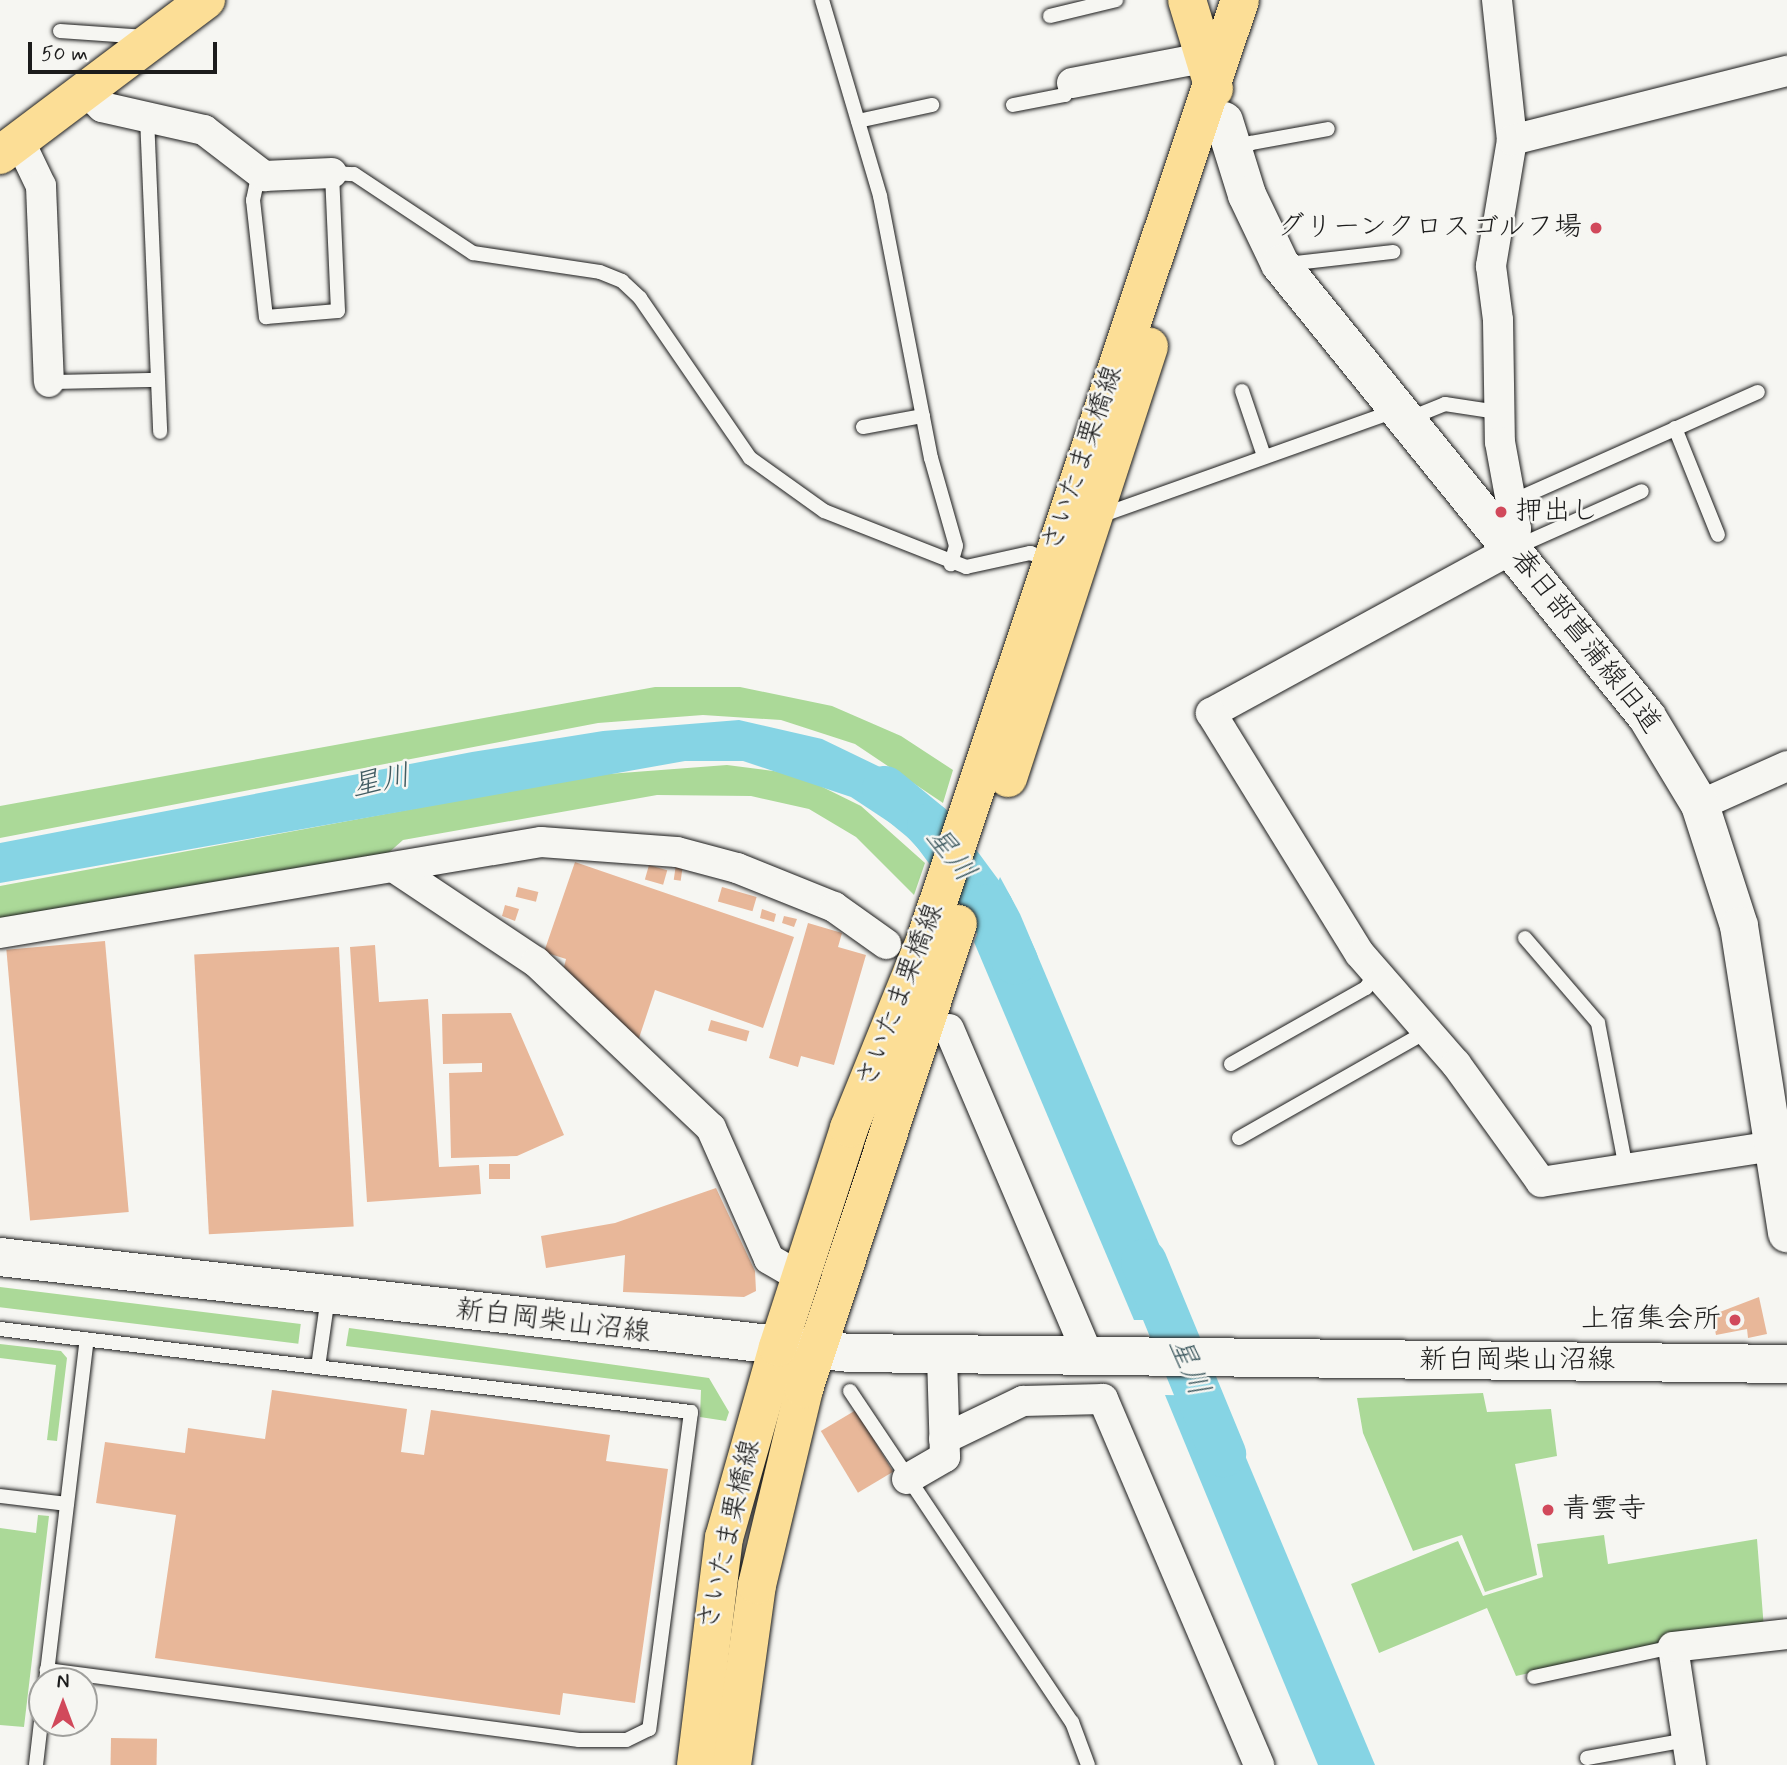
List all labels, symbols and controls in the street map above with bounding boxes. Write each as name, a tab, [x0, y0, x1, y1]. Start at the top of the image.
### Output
scale bar	[32, 28, 220, 72]
text: 50 m	[41, 40, 88, 68]
place label: グリーンクロスゴルフ場	[1274, 211, 1582, 245]
marker: グリーンクロスゴルフ場	[1588, 220, 1604, 236]
street label: さいたま栗橋線	[1035, 361, 1131, 557]
place label: 押出し	[1515, 495, 1599, 529]
marker: 押出し	[1493, 504, 1509, 520]
street label: 春日部菖蒲線旧道	[1503, 543, 1667, 741]
water label: 星川	[348, 758, 414, 806]
water label: 星川	[917, 820, 983, 890]
street label: さいたま栗橋線	[850, 898, 952, 1094]
street label: 新白岡柴山沼線	[454, 1293, 652, 1351]
place label: 上宿集会所	[1581, 1303, 1721, 1337]
marker: 上宿集会所	[1727, 1312, 1743, 1328]
water label: 星川	[1160, 1332, 1216, 1402]
street label: 新白岡柴山沼線	[1419, 1344, 1615, 1378]
street label: さいたま栗橋線	[692, 1436, 768, 1634]
place label: 青雲寺	[1562, 1493, 1646, 1527]
marker: 青雲寺	[1540, 1502, 1556, 1518]
north arrow	[28, 1667, 98, 1737]
text: N	[57, 1670, 69, 1695]

